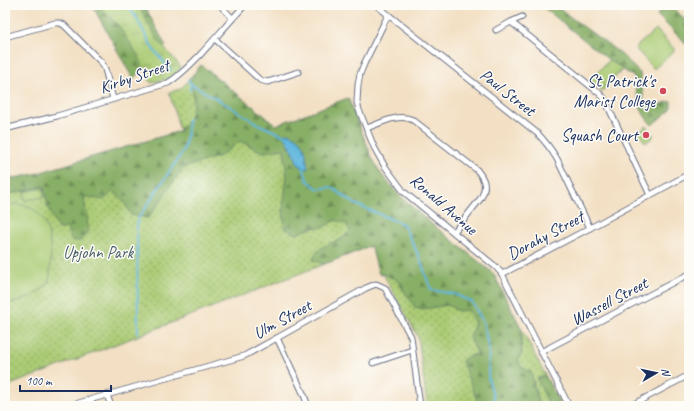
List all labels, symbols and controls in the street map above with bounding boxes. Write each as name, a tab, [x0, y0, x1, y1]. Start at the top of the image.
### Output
street label: Kirby Street	[97, 54, 174, 98]
street label: Paul Street	[476, 64, 541, 122]
place label: St Patrick's Marist College	[574, 71, 657, 112]
marker: St Patrick's Marist College	[658, 86, 668, 96]
place label: Squash Court	[561, 125, 640, 146]
marker: Squash Court	[641, 130, 651, 140]
street label: Ronald Avenue	[406, 169, 483, 240]
street label: Dorahy Street	[503, 205, 589, 264]
park label: Upjohn Park	[63, 242, 135, 263]
street label: Wassell Street	[568, 271, 653, 330]
street label: Ulm Street	[250, 294, 317, 344]
north arrow	[636, 353, 676, 393]
scale bar	[20, 367, 111, 393]
text: N	[658, 367, 674, 378]
text: 100 m	[26, 373, 53, 389]

